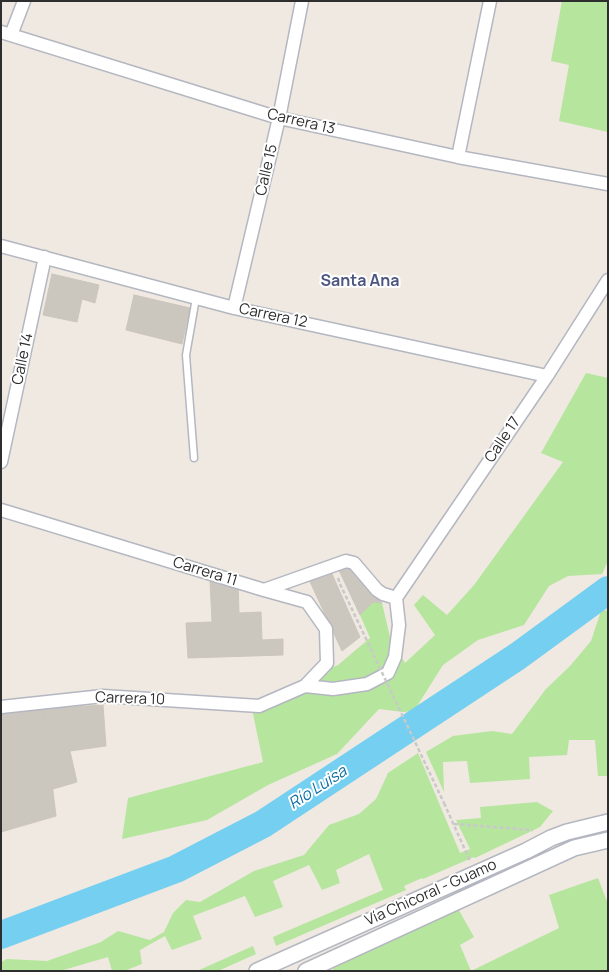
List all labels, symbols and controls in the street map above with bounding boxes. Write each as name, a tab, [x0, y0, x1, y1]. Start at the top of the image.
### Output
street label: Carrera 13	[265, 105, 337, 139]
street label: Calle 15	[252, 142, 282, 198]
district label: Santa Ana	[320, 272, 400, 292]
street label: Carrera 12	[237, 300, 309, 332]
street label: Calle 14	[9, 331, 37, 387]
street label: Calle 17	[481, 414, 525, 466]
street label: Carrera 11	[171, 554, 239, 590]
street label: Carrera 10	[95, 689, 165, 709]
water label: Río Luisa	[285, 762, 351, 814]
street label: Vía Chicoral - Guamo	[362, 856, 500, 930]

